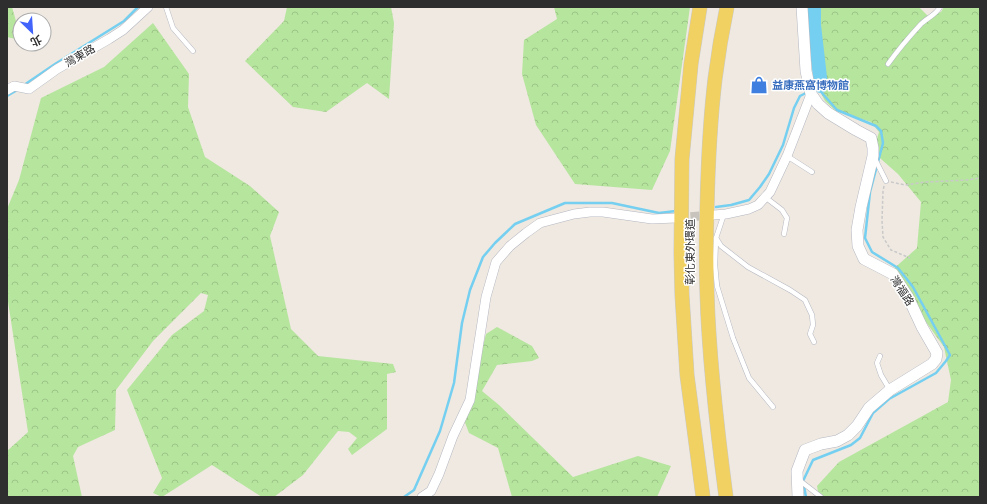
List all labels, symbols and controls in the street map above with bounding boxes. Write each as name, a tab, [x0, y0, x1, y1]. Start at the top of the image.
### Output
north arrow	[12, 12, 52, 52]
text: 北	[28, 32, 44, 49]
street label: 灣東路	[62, 42, 98, 70]
shop icon: 益康燕窩博物館	[749, 75, 769, 95]
place label: 益康燕窩博物館	[772, 79, 849, 92]
street label: 彰化東外環道	[684, 219, 697, 285]
street label: 灣福路	[888, 274, 916, 308]

